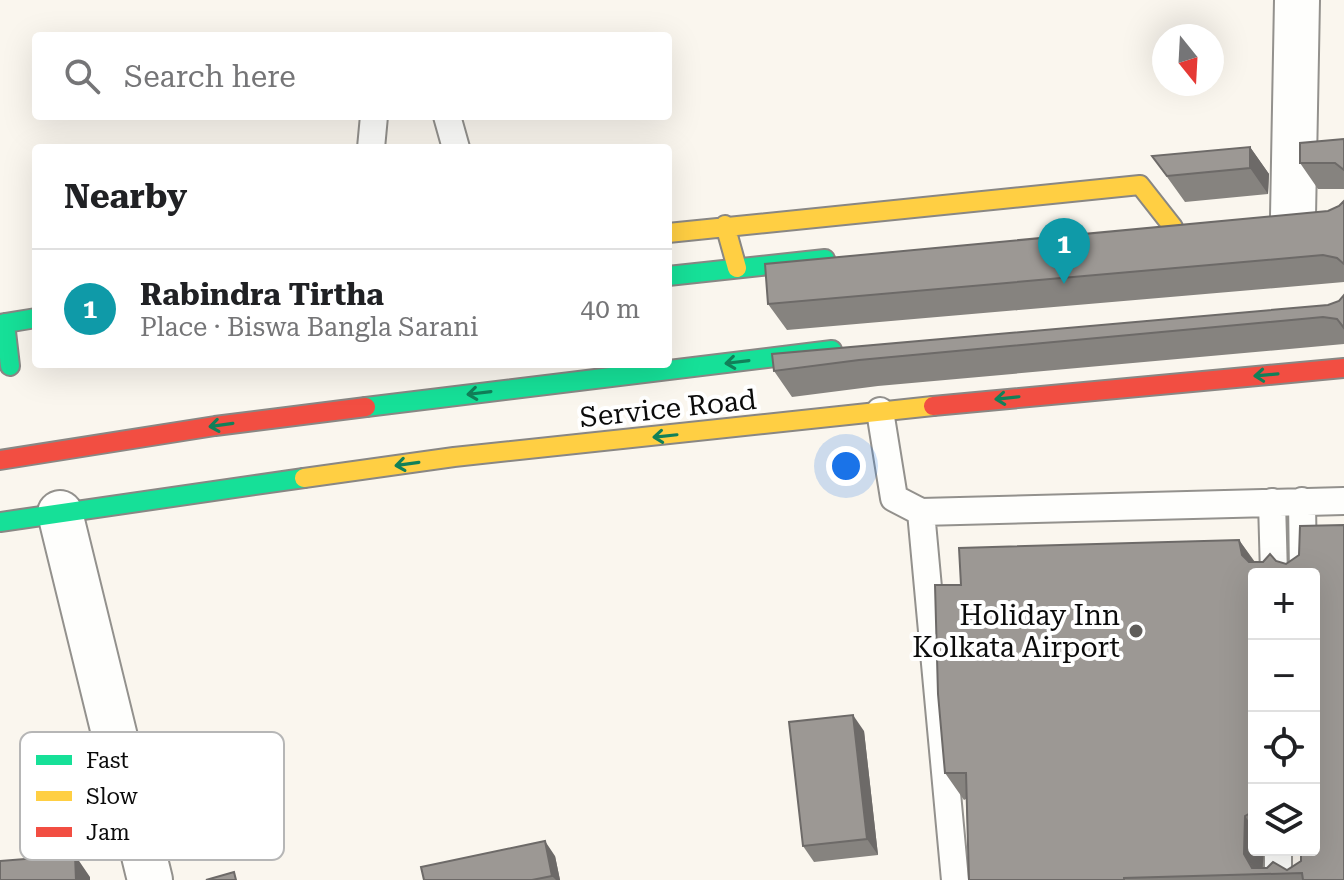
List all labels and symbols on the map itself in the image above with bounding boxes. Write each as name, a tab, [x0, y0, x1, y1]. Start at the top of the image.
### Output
north arrow	[1152, 24, 1224, 96]
pin: 1	[1038, 218, 1090, 284]
one-way arrow	[724, 354, 751, 369]
one-way arrow	[1253, 368, 1280, 383]
street label: Service Road	[578, 383, 758, 434]
one-way arrow	[466, 386, 493, 401]
one-way arrow	[994, 391, 1021, 406]
one-way arrow	[208, 418, 234, 433]
one-way arrow	[653, 429, 679, 444]
your location	[826, 446, 866, 486]
one-way arrow	[395, 457, 420, 472]
place label: Holiday Inn Kolkata Airport	[912, 599, 1120, 664]
marker: Holiday Inn Kolkata Airport	[1127, 622, 1145, 640]
legend	[20, 732, 284, 860]
text: Fast	[86, 748, 129, 773]
text: Slow	[86, 784, 139, 809]
text: Jam	[86, 820, 130, 845]

